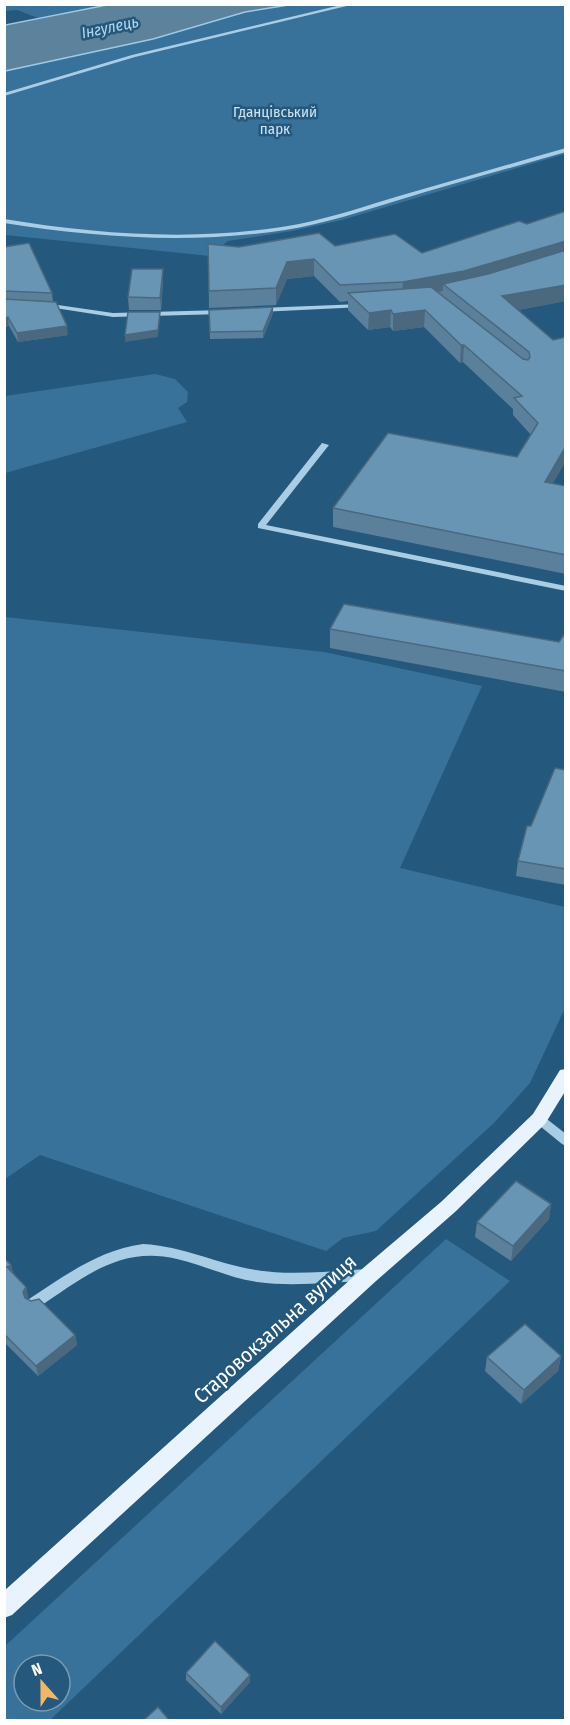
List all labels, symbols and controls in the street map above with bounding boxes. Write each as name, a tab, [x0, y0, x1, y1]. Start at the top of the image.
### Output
water label: Інгулець	[80, 12, 140, 42]
park label: Гданцівський парк	[233, 103, 317, 138]
street label: Старовокзальна вулиця	[188, 1249, 362, 1409]
north arrow	[12, 1653, 72, 1713]
text: N	[29, 1659, 45, 1680]

